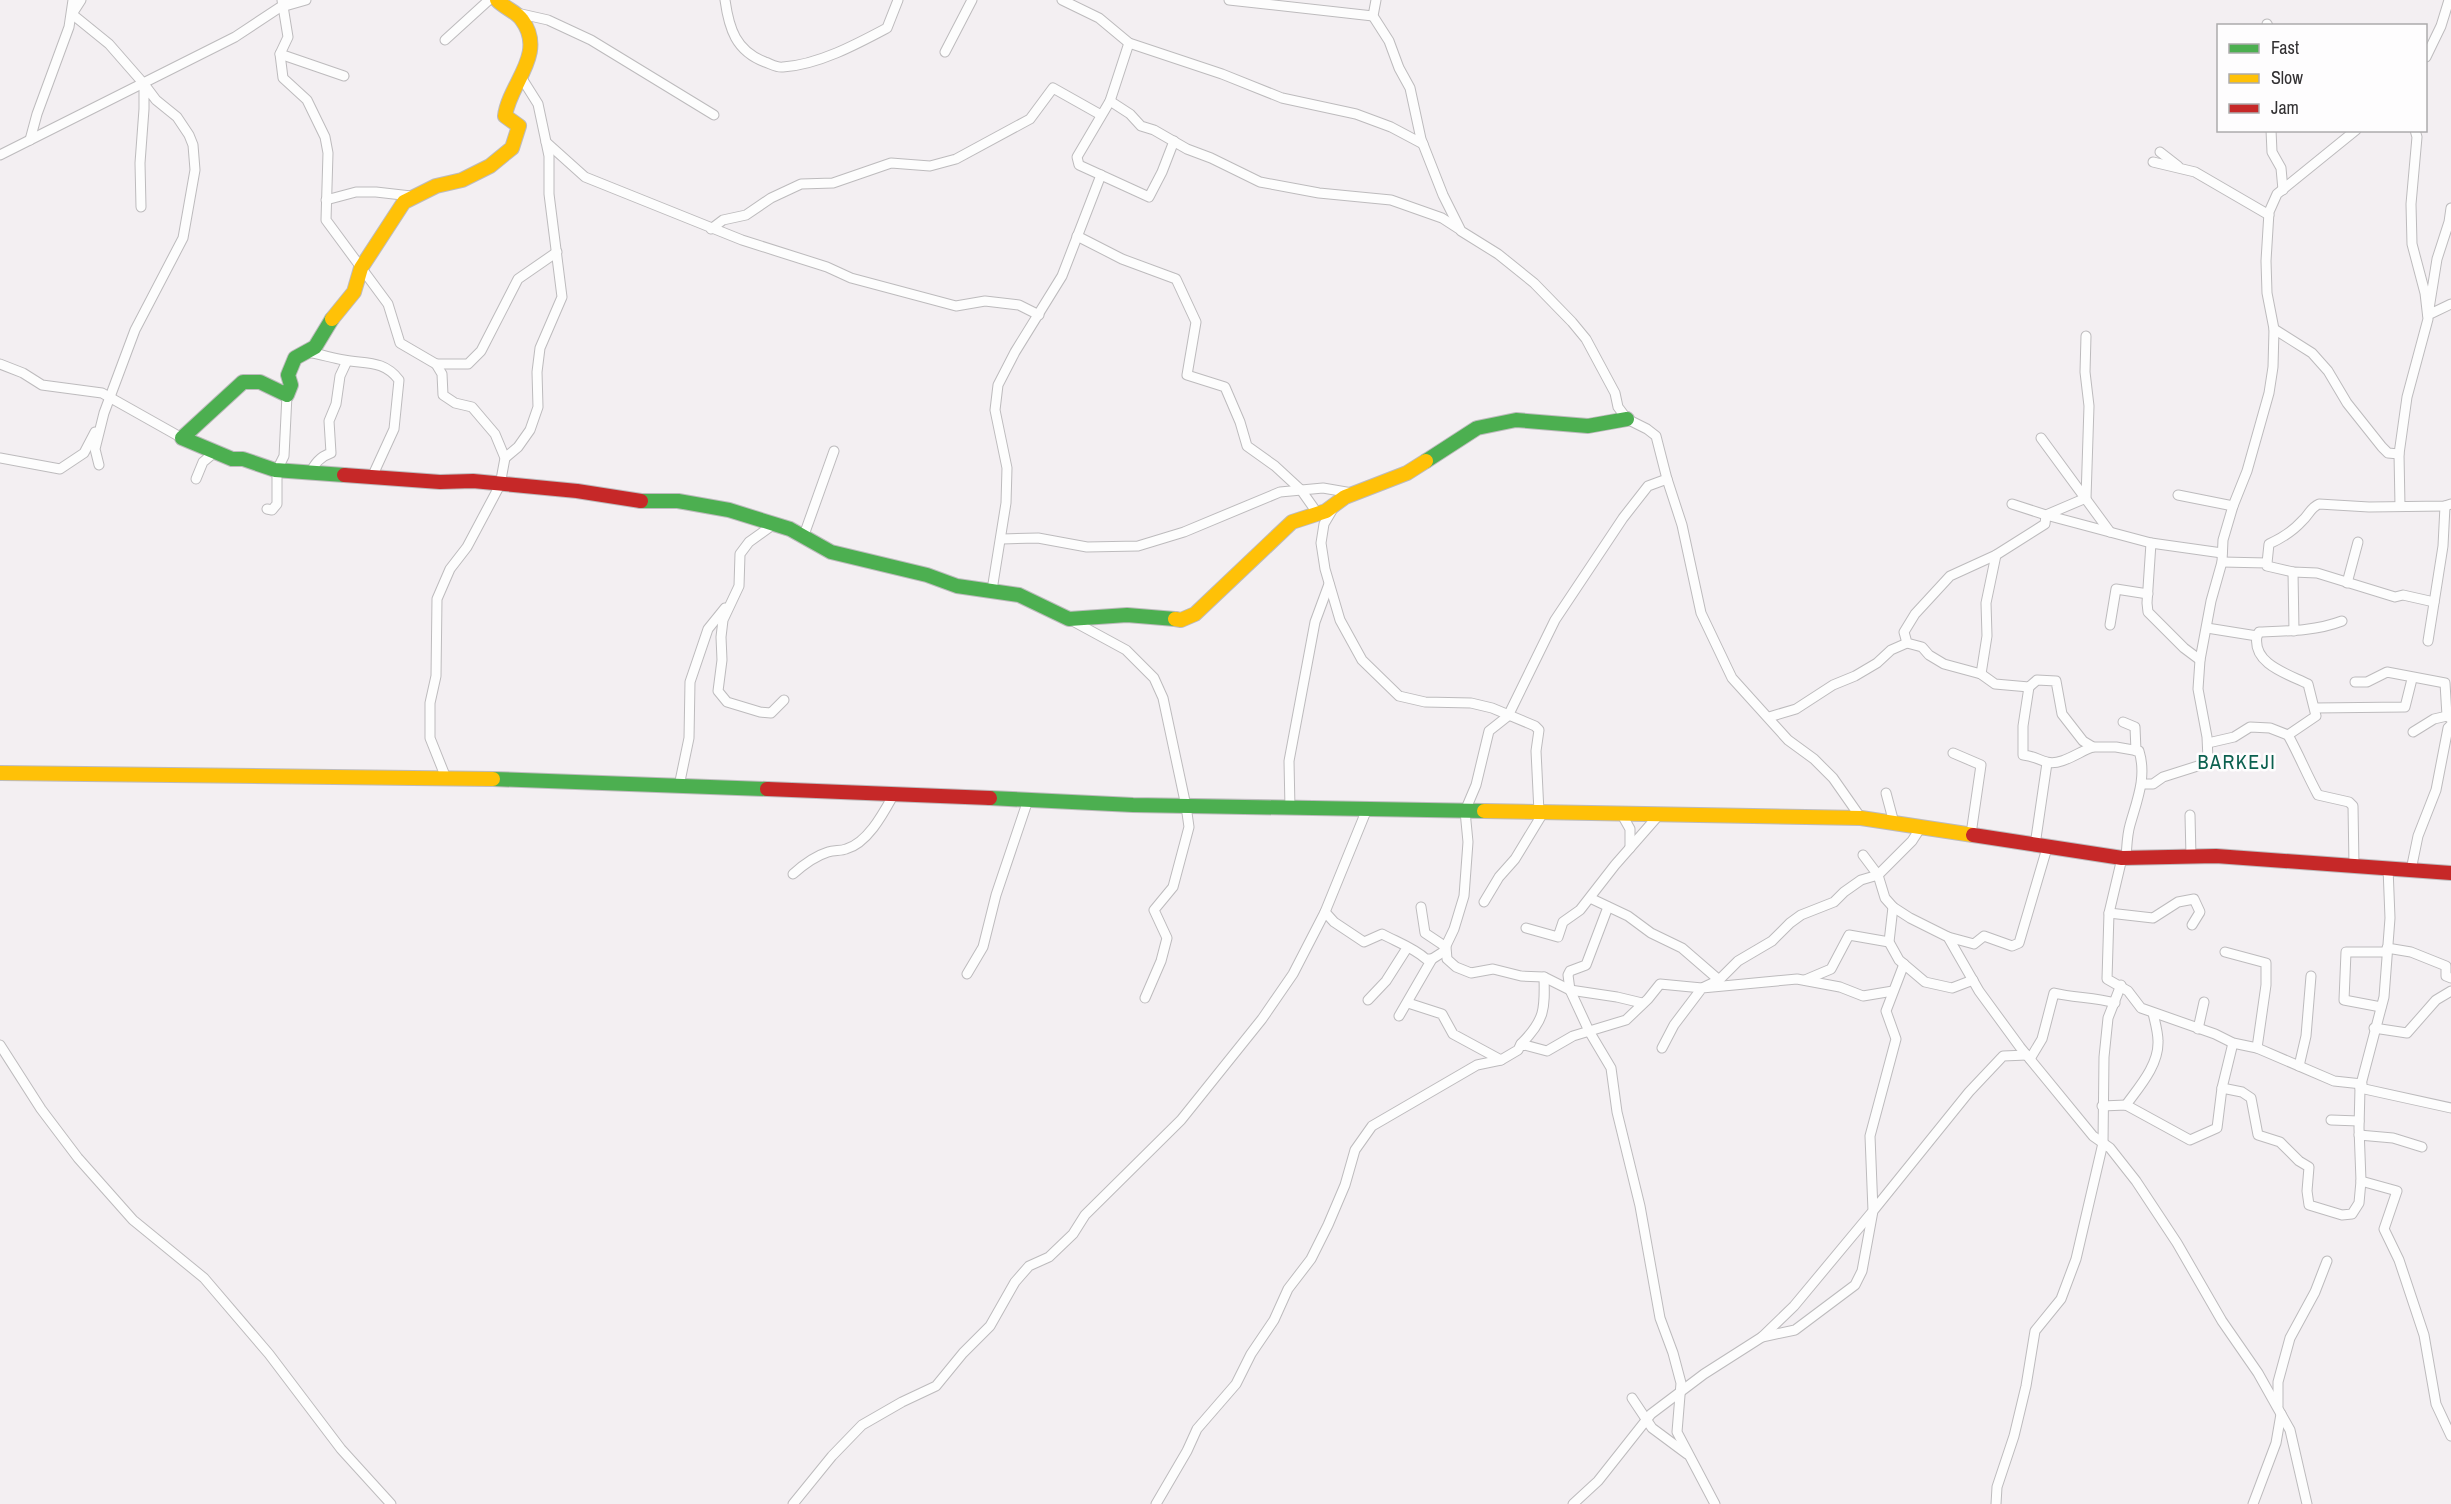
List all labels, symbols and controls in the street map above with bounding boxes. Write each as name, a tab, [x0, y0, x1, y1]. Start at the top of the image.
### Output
legend	[2217, 24, 2427, 132]
text: Fast	[2271, 35, 2299, 60]
text: Slow	[2271, 65, 2303, 90]
text: Jam	[2271, 95, 2299, 120]
district label: BARKEJI	[2198, 748, 2276, 775]

